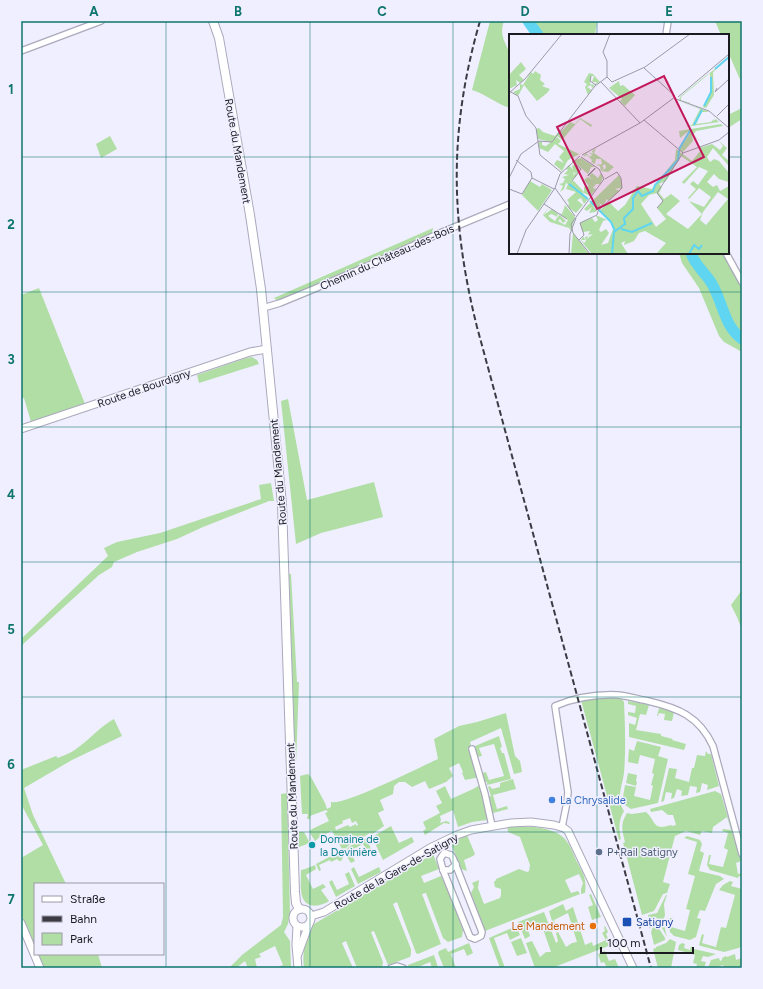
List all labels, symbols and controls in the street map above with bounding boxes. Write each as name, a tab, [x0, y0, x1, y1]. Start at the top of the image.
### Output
text: A	[89, 4, 99, 19]
text: B	[234, 4, 242, 19]
text: C	[377, 4, 387, 19]
text: D	[520, 4, 530, 19]
text: E	[665, 4, 673, 19]
inset map	[509, 34, 729, 254]
text: 1	[8, 82, 14, 97]
street label: Route du Mandement	[222, 97, 253, 205]
text: 2	[7, 217, 15, 232]
street label: Chemin du Château-des-Bois	[318, 222, 456, 293]
text: 3	[7, 352, 15, 367]
street label: Route de Bourdigny	[96, 366, 193, 411]
street label: Route du Mandement	[267, 418, 290, 526]
text: 4	[7, 487, 15, 502]
text: 5	[7, 622, 15, 637]
street label: Route du Mandement	[284, 742, 301, 850]
text: 6	[7, 757, 15, 772]
place label: La Chrysalide	[560, 794, 626, 807]
marker: La Chrysalide	[547, 795, 557, 805]
street label: Route de la Gare-de-Satigny	[332, 830, 461, 912]
place label: Domaine de la Devinière	[320, 833, 379, 859]
marker: Domaine de la Devinière	[307, 840, 317, 850]
place label: P+Rail Satigny	[607, 846, 678, 859]
marker: P+Rail Satigny	[594, 847, 604, 857]
legend	[34, 883, 164, 955]
text: 7	[7, 892, 15, 907]
text: Straße	[70, 892, 106, 906]
text: Bahn	[70, 912, 97, 926]
marker: Satigny	[621, 916, 633, 928]
place label: Satigny	[636, 916, 674, 929]
place label: Le Mandement	[511, 920, 585, 933]
marker: Le Mandement	[588, 921, 598, 931]
scale bar	[601, 929, 693, 955]
text: Park	[70, 932, 93, 946]
text: 100 m	[607, 936, 641, 950]

